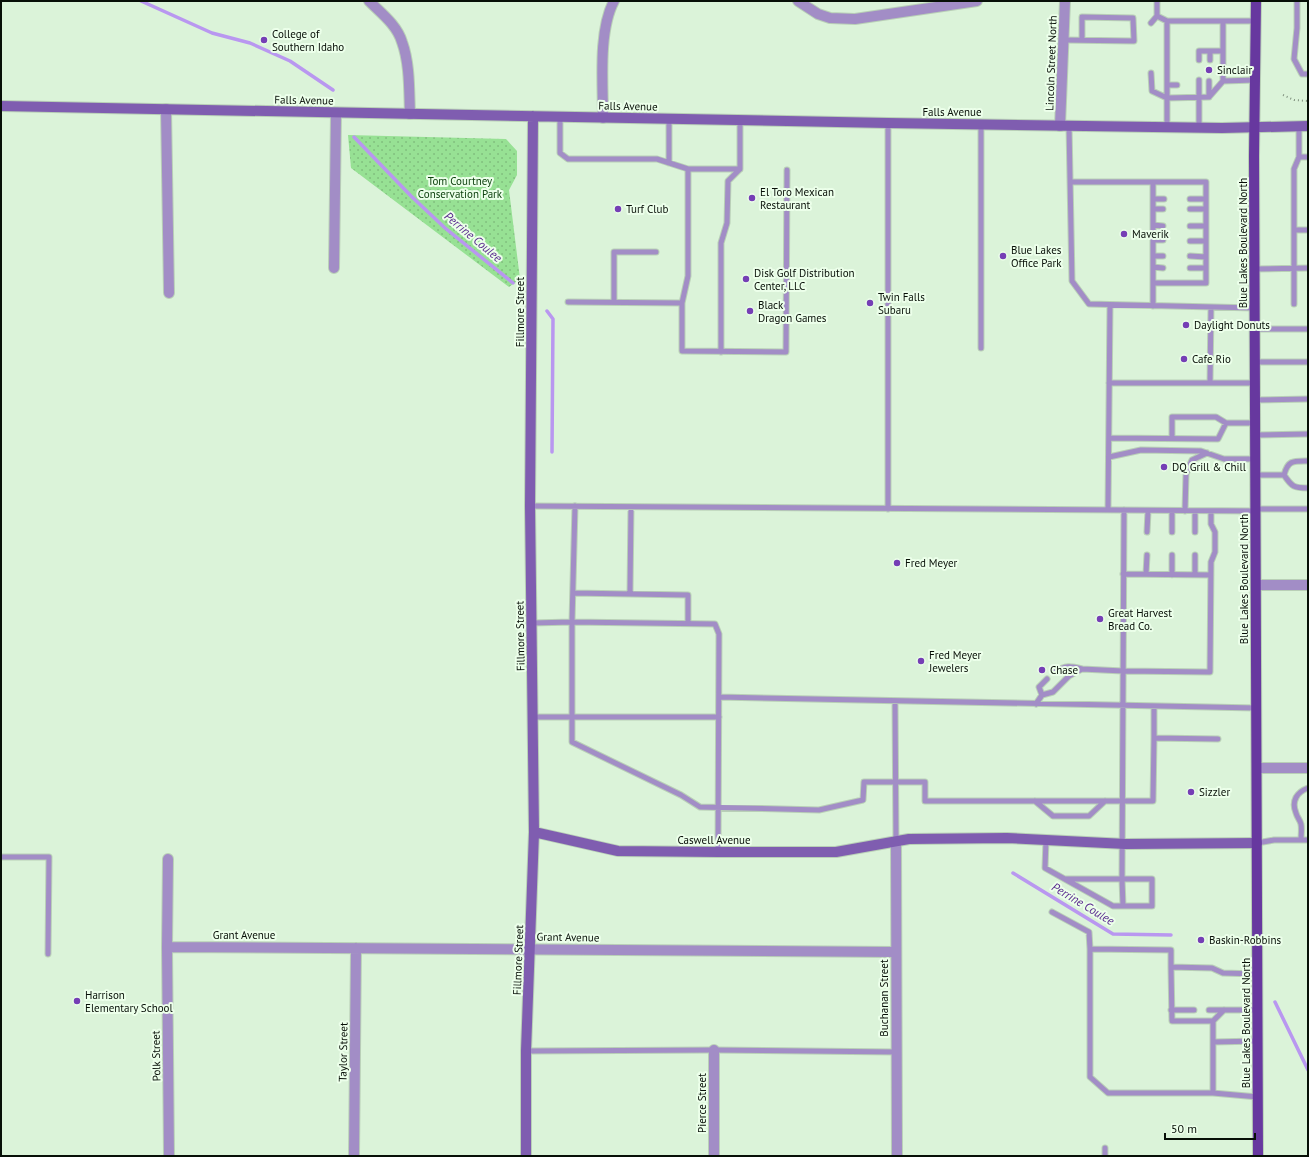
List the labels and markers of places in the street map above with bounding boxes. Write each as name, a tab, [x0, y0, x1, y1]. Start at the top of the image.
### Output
place label: College of Southern Idaho	[272, 27, 344, 54]
marker: College of Southern Idaho	[259, 35, 269, 45]
place label: Sinclair	[1217, 63, 1252, 77]
marker: Sinclair	[1204, 65, 1214, 75]
place label: El Toro Mexican Restaurant	[760, 185, 834, 212]
marker: El Toro Mexican Restaurant	[747, 193, 757, 203]
place label: Turf Club	[626, 202, 668, 216]
marker: Turf Club	[613, 204, 623, 214]
place label: Maverik	[1132, 227, 1170, 241]
marker: Maverik	[1119, 229, 1129, 239]
place label: Blue Lakes Office Park	[1011, 243, 1062, 270]
marker: Blue Lakes Office Park	[998, 251, 1008, 261]
place label: Disk Golf Distribution Center, LLC	[754, 266, 855, 293]
marker: Disk Golf Distribution Center, LLC	[741, 274, 751, 284]
place label: Twin Falls Subaru	[878, 290, 925, 317]
place label: Black Dragon Games	[758, 298, 827, 325]
marker: Twin Falls Subaru	[865, 298, 875, 308]
marker: Black Dragon Games	[745, 306, 755, 316]
place label: Daylight Donuts	[1194, 318, 1270, 332]
marker: Daylight Donuts	[1181, 320, 1191, 330]
place label: Cafe Rio	[1192, 352, 1231, 366]
marker: Cafe Rio	[1179, 354, 1189, 364]
place label: DQ Grill & Chill	[1172, 460, 1247, 474]
marker: DQ Grill & Chill	[1159, 462, 1169, 472]
place label: Fred Meyer	[905, 556, 958, 570]
marker: Fred Meyer	[892, 558, 902, 568]
place label: Great Harvest Bread Co.	[1108, 606, 1172, 633]
marker: Great Harvest Bread Co.	[1095, 614, 1105, 624]
place label: Fred Meyer Jewelers	[928, 648, 982, 675]
marker: Fred Meyer Jewelers	[916, 656, 926, 666]
place label: Chase	[1050, 663, 1078, 677]
marker: Chase	[1037, 665, 1047, 675]
place label: Sizzler	[1199, 785, 1230, 799]
marker: Sizzler	[1186, 787, 1196, 797]
place label: Baskin-Robbins	[1209, 933, 1281, 947]
marker: Baskin-Robbins	[1196, 935, 1206, 945]
place label: Harrison Elementary School	[85, 988, 173, 1015]
marker: Harrison Elementary School	[72, 996, 82, 1006]

